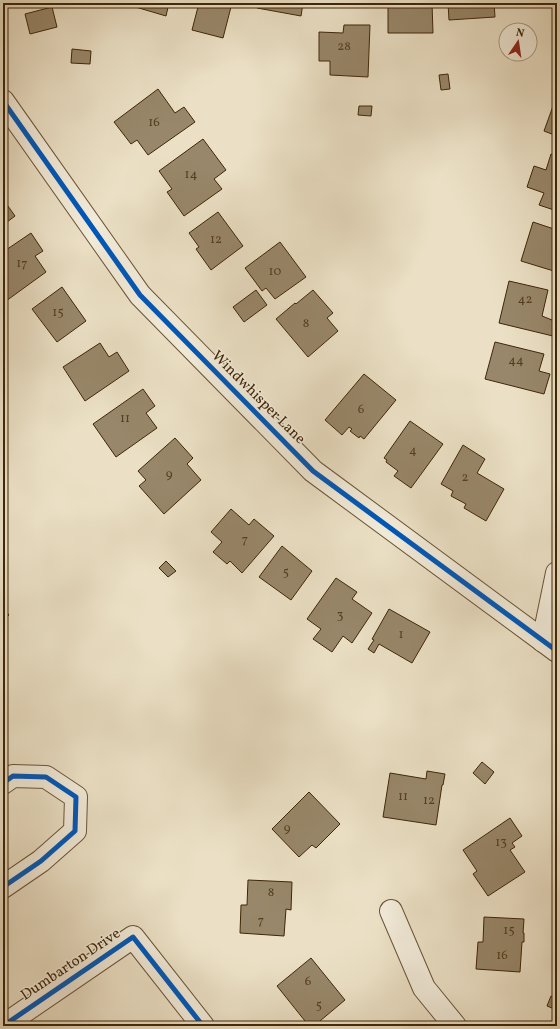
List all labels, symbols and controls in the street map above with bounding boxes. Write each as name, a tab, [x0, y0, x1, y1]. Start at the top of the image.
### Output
north arrow	[498, 22, 538, 62]
text: N	[514, 26, 525, 42]
house number: 28	[337, 38, 351, 56]
house number: 16	[148, 114, 160, 132]
house number: 14	[185, 166, 198, 184]
house number: 12	[210, 231, 222, 249]
house number: 17	[16, 255, 28, 273]
house number: 10	[269, 263, 282, 281]
house number: 42	[518, 291, 532, 309]
house number: 15	[52, 304, 64, 322]
house number: 8	[303, 315, 309, 333]
street label: Windwhisper Lane	[206, 346, 310, 450]
house number: 44	[508, 352, 524, 370]
house number: 6	[358, 401, 365, 419]
house number: 11	[120, 410, 130, 428]
house number: 4	[409, 442, 417, 460]
house number: 9	[166, 466, 173, 484]
house number: 2	[462, 469, 469, 487]
house number: 7	[242, 531, 248, 549]
house number: 5	[283, 564, 289, 582]
house number: 3	[337, 607, 344, 625]
house number: 1	[398, 626, 404, 644]
house number: 11	[398, 788, 408, 806]
house number: 12	[423, 792, 435, 810]
house number: 9	[284, 820, 291, 838]
house number: 13	[495, 834, 507, 852]
house number: 8	[268, 884, 274, 902]
house number: 7	[258, 912, 264, 930]
house number: 15	[503, 922, 515, 940]
street label: Dumbarton Drive	[17, 924, 125, 1006]
house number: 16	[496, 947, 508, 965]
house number: 6	[305, 973, 312, 991]
house number: 5	[316, 997, 322, 1015]

